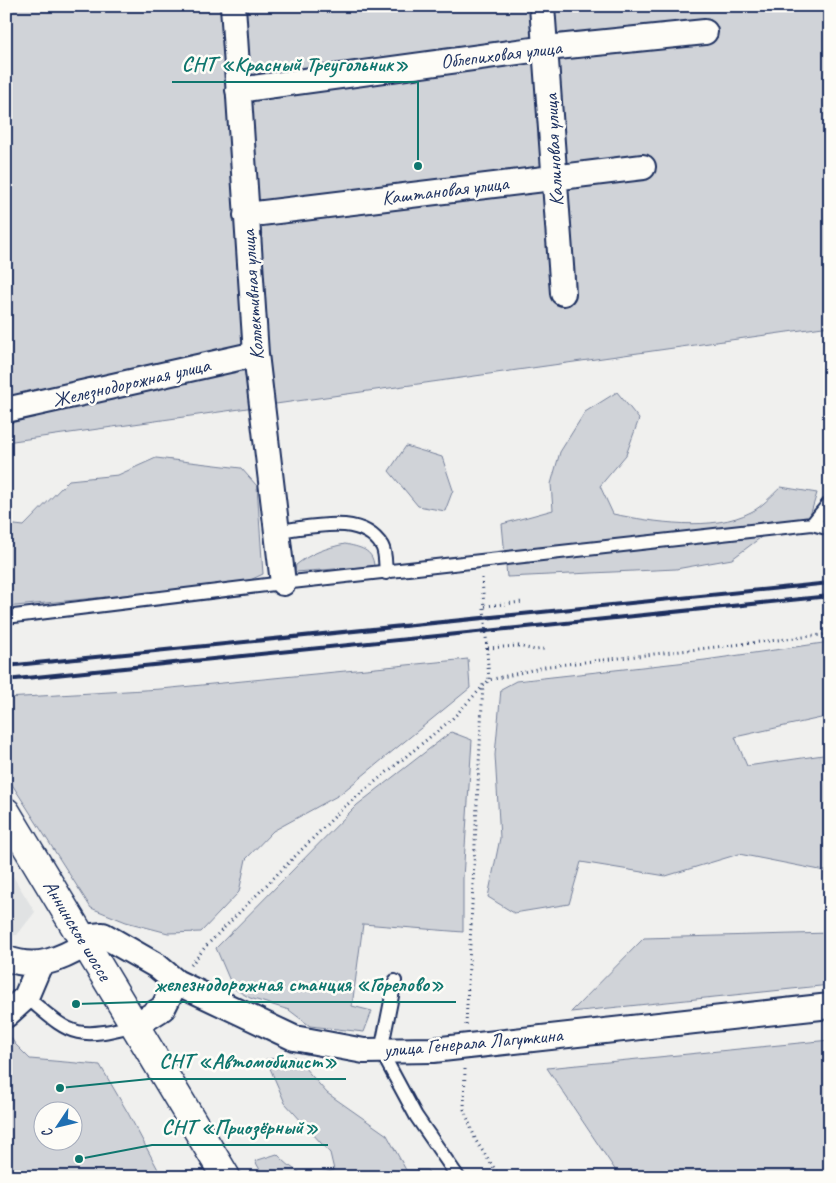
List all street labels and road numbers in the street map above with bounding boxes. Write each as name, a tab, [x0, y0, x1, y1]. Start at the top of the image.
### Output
street label: Облепиховая улица	[439, 34, 565, 74]
street label: Калиновая улица	[538, 91, 569, 207]
street label: Каштановая улица	[380, 170, 512, 211]
street label: Коллективная улица	[235, 227, 270, 361]
street label: Железнодорожная улица	[50, 352, 214, 413]
street label: Аннинское шоссе	[38, 875, 118, 987]
street label: улица Генерала Лагуткина	[382, 1022, 566, 1063]

